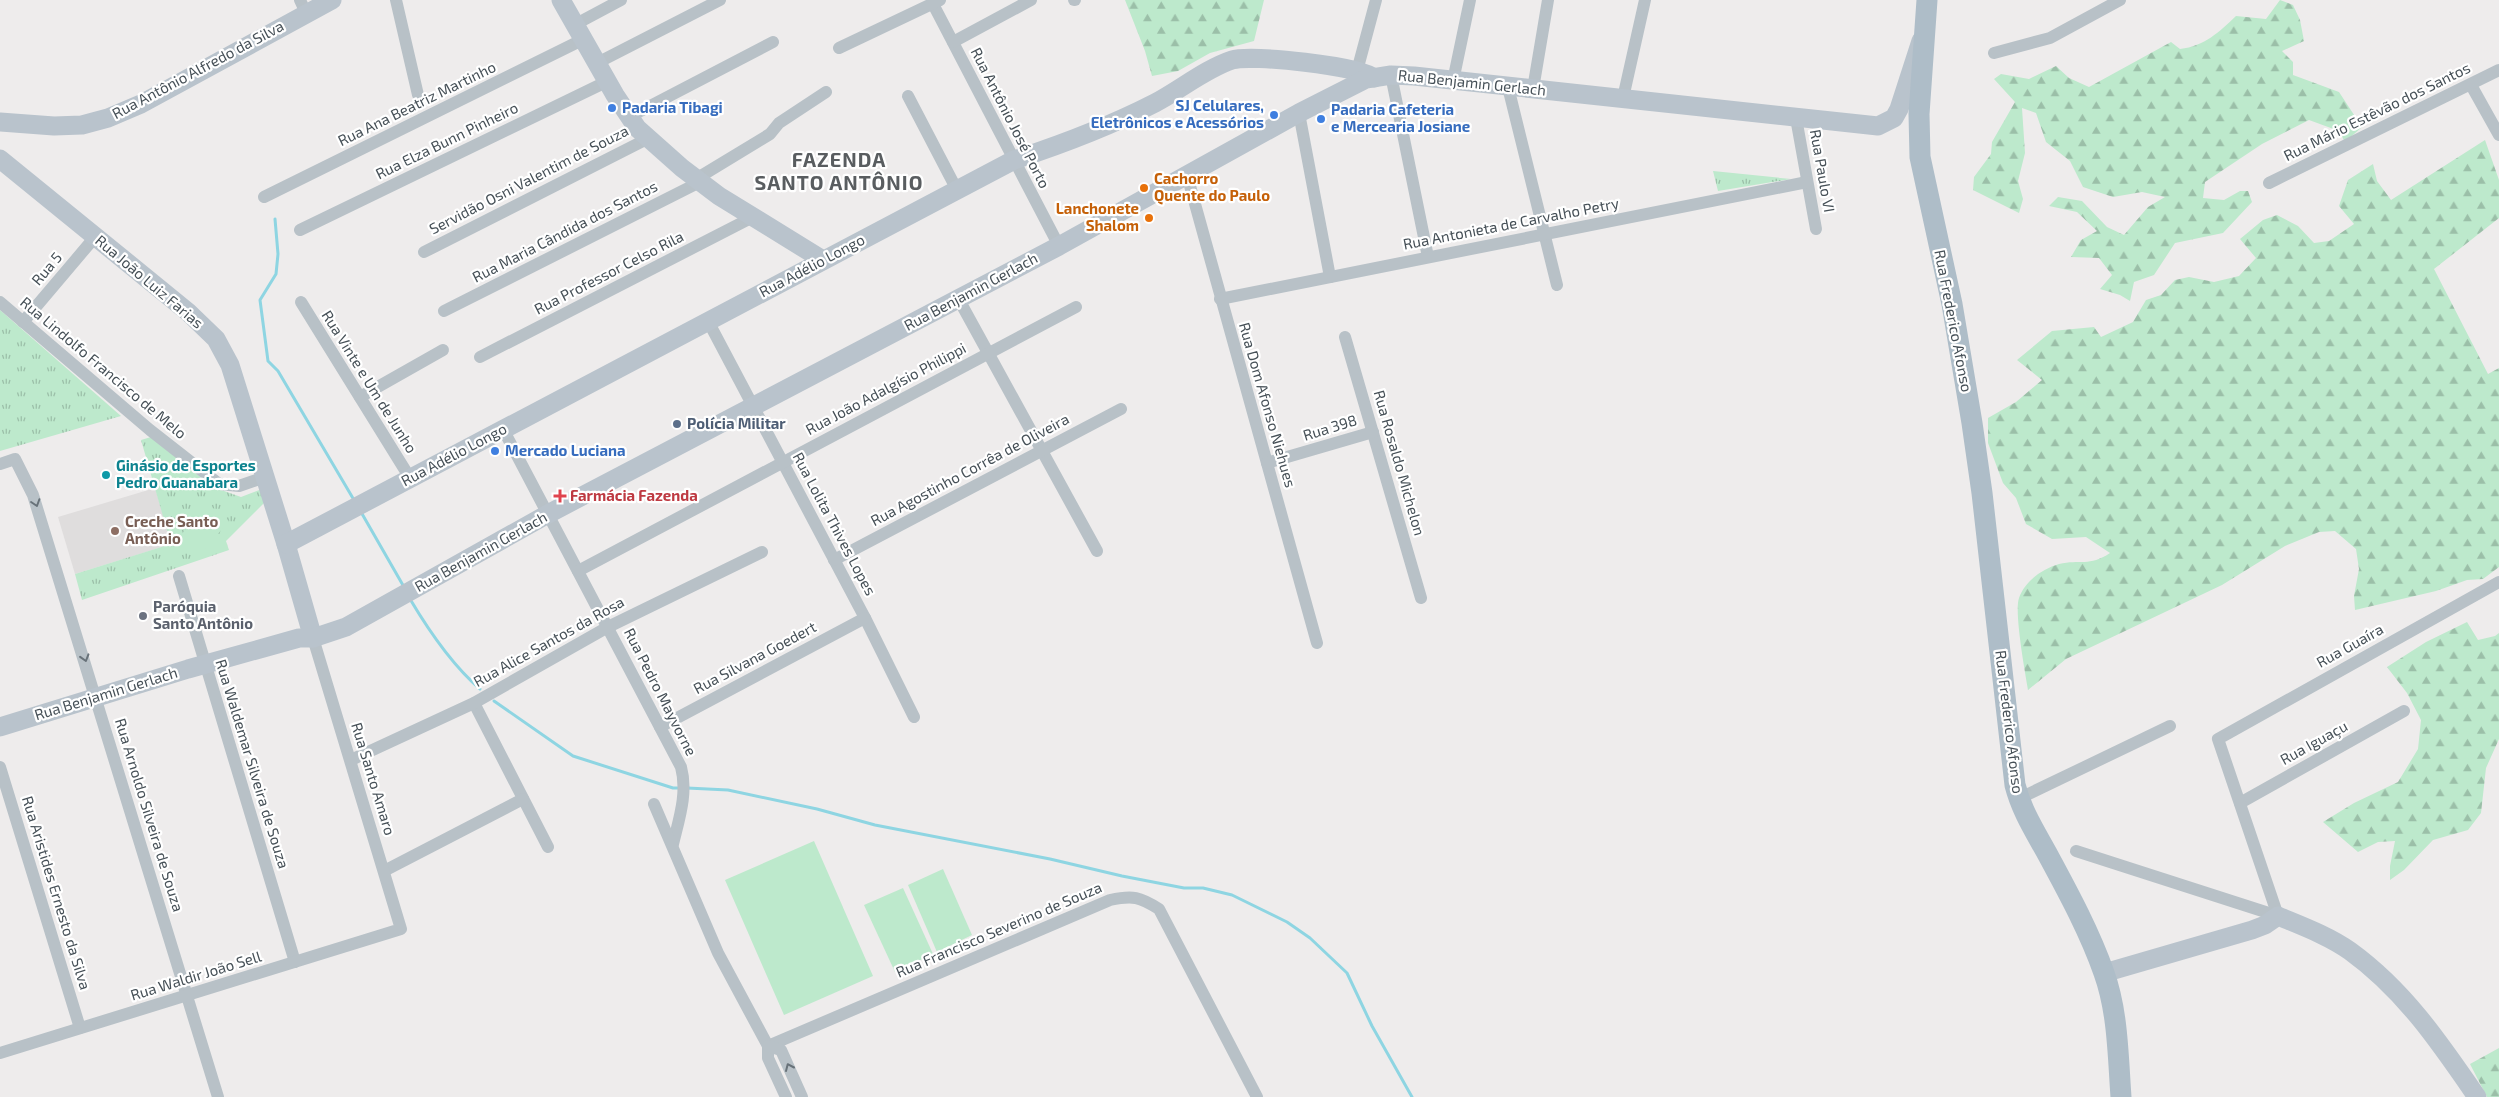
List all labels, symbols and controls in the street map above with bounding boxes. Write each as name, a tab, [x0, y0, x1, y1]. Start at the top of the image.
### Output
street label: Rua Antônio Alfredo da Silva	[109, 16, 286, 122]
street label: Rua Antônio José Porto	[968, 44, 1054, 191]
street label: Rua Ana Beatriz Martinho	[335, 57, 498, 149]
street label: Rua Mário Estêvão dos Santos	[2280, 58, 2473, 164]
street label: Rua Benjamin Gerlach	[1397, 65, 1547, 100]
place label: SJ Celulares, Eletrônicos e Acessórios	[1091, 96, 1264, 131]
street label: Rua Elza Bunn Pinheiro	[372, 98, 521, 182]
place label: Padaria Tibagi	[622, 98, 723, 116]
place label: Padaria Cafeteria e Mercearia Josiane	[1331, 100, 1470, 135]
marker: Padaria Tibagi	[606, 102, 618, 114]
marker: SJ Celulares, Eletrônicos e Acessórios	[1268, 109, 1280, 121]
marker: Padaria Cafeteria e Mercearia Josiane	[1315, 113, 1327, 125]
street label: Servidão Osni Valentim de Souza	[426, 121, 631, 237]
street label: Rua Paulo VI	[1807, 128, 1839, 214]
district label: FAZENDA SANTO ANTÔNIO	[755, 147, 923, 194]
place label: Cachorro Quente do Paulo	[1154, 169, 1270, 205]
street label: Rua Maria Cândida dos Santos	[469, 176, 660, 286]
marker: Cachorro Quente do Paulo	[1138, 182, 1150, 194]
street label: Rua Antonieta de Carvalho Petry	[1401, 193, 1620, 253]
place label: Lanchonete Shalom	[1056, 199, 1139, 234]
marker: Lanchonete Shalom	[1143, 212, 1155, 224]
street label: Rua Professor Celso Rila	[531, 227, 686, 318]
street label: Rua Adélio Longo	[756, 230, 867, 300]
street label: Rua João Luiz Farias	[92, 231, 207, 332]
street label: Rua 5	[27, 248, 65, 288]
street label: Rua Benjamin Gerlach	[901, 248, 1041, 335]
street label: Rua Frederico Afonso	[1931, 248, 1977, 393]
street label: Rua Lindolfo Francisco de Melo	[17, 292, 190, 442]
street label: Rua Vinte e Um de Junho	[319, 307, 421, 456]
street label: Rua Dom Afonso Niehues	[1236, 320, 1300, 489]
street label: Rua João Adalgísio Philippi	[802, 338, 969, 438]
street label: Rua Rosaldo Michelon	[1371, 388, 1429, 538]
street label: Rua Agostinho Corrêa de Oliveira	[867, 409, 1072, 529]
street label: Rua 398	[1301, 410, 1359, 444]
place label: Polícia Militar	[687, 414, 786, 432]
marker: Polícia Militar	[671, 418, 683, 430]
street label: Rua Adélio Longo	[398, 419, 509, 489]
place label: Mercado Luciana	[505, 441, 626, 459]
marker: Mercado Luciana	[489, 445, 501, 457]
street label: Rua Lolita Thives Lopes	[790, 449, 880, 598]
place label: Ginásio de Esportes Pedro Guanabara	[116, 456, 256, 491]
marker: Ginásio de Esportes Pedro Guanabara	[100, 469, 112, 481]
place label: Farmácia Fazenda	[570, 486, 698, 504]
marker: Farmácia Fazenda	[554, 490, 566, 502]
one-way arrow	[30, 499, 40, 507]
street label: Rua Benjamin Gerlach	[411, 507, 550, 596]
place label: Creche Santo Antônio	[125, 512, 218, 547]
marker: Creche Santo Antônio	[109, 525, 121, 537]
street label: Rua Alice Santos da Rosa	[470, 592, 627, 690]
place label: Paróquia Santo Antônio	[153, 597, 253, 632]
marker: Paróquia Santo Antônio	[137, 610, 149, 622]
street label: Rua Silvana Goedert	[690, 617, 819, 697]
street label: Rua Guaíra	[2313, 619, 2386, 671]
street label: Rua Pedro Mayvorne	[621, 625, 701, 758]
street label: Rua Frederico Afonso	[1992, 649, 2028, 795]
one-way arrow	[79, 654, 89, 662]
street label: Rua Waldemar Silveira de Souza	[212, 657, 293, 871]
street label: Rua Benjamin Gerlach	[32, 663, 180, 724]
street label: Rua Arnoldo Silveira de Souza	[112, 716, 188, 914]
street label: Rua Iguaçu	[2277, 716, 2351, 769]
street label: Rua Santo Amaro	[348, 720, 400, 837]
street label: Rua Aristides Ernesto da Silva	[19, 794, 95, 992]
street label: Rua Francisco Severino de Souza	[893, 877, 1104, 981]
street label: Rua Waldir João Sell	[128, 946, 264, 1004]
one-way arrow	[784, 1063, 795, 1072]

